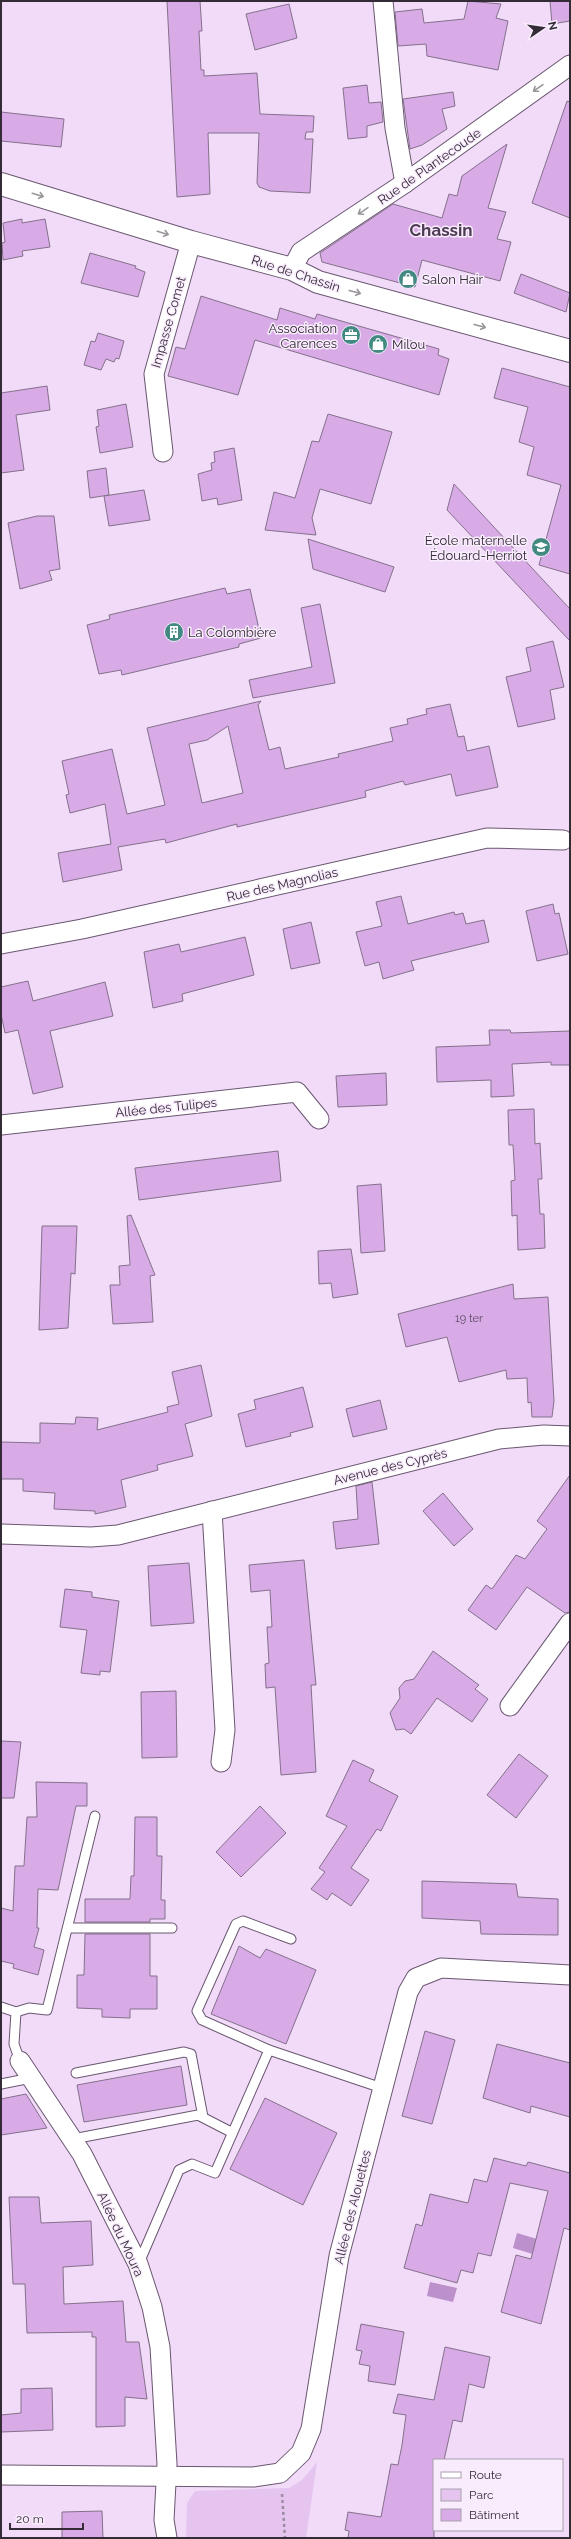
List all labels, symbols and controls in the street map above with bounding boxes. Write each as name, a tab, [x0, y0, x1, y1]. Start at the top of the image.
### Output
north arrow	[523, 8, 563, 48]
text: N	[545, 20, 560, 31]
one-way arrow	[533, 84, 544, 92]
street label: Rue de Plantecoude	[375, 125, 484, 208]
one-way arrow	[32, 192, 45, 199]
one-way arrow	[358, 207, 369, 215]
district label: Chassin	[409, 220, 473, 240]
one-way arrow	[156, 230, 169, 237]
street label: Rue de Chassin	[249, 252, 342, 295]
shop icon: Salon Hair	[397, 268, 419, 290]
place label: Salon Hair	[422, 272, 484, 287]
street label: Impasse Comet	[148, 274, 189, 370]
one-way arrow	[348, 289, 361, 296]
place label: Association Carences	[269, 321, 337, 351]
one-way arrow	[474, 323, 487, 330]
office icon: Association Carences	[340, 324, 362, 346]
shop icon: Milou	[367, 333, 389, 355]
place label: Milou	[392, 337, 425, 352]
place label: École maternelle Édouard-Herriot	[425, 533, 528, 563]
school or university icon: École maternelle Édouard-Herriot	[530, 536, 552, 558]
building icon: La Colombière	[163, 621, 185, 643]
place label: La Colombière	[188, 625, 277, 640]
street label: Rue des Magnolias	[225, 864, 339, 905]
street label: Allée des Tulipes	[114, 1095, 218, 1120]
house number: 19 ter	[455, 1312, 483, 1325]
street label: Avenue des Cyprès	[332, 1445, 448, 1488]
street label: Allée des Alouettes	[331, 2148, 374, 2266]
street label: Allée du Moura	[94, 2189, 147, 2279]
legend	[433, 2459, 563, 2531]
text: Route	[469, 2468, 502, 2482]
text: Parc	[469, 2488, 494, 2502]
scale bar	[10, 2505, 83, 2531]
text: Bâtiment	[469, 2508, 519, 2522]
text: 20 m	[16, 2512, 44, 2526]

